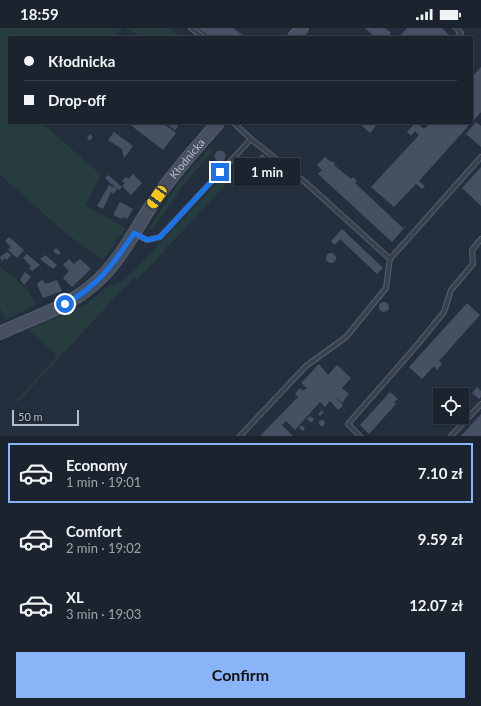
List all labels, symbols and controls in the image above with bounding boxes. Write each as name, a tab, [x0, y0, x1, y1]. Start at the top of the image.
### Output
text: 18:59	[20, 5, 59, 23]
text: Kłodnicka	[48, 52, 116, 70]
text: Drop-off	[48, 91, 106, 109]
street label: Kłodnicka	[166, 136, 207, 181]
callout: 1 min	[234, 158, 300, 186]
route end	[211, 163, 229, 181]
text: 1 min	[251, 164, 283, 180]
car	[145, 184, 169, 210]
route start	[56, 295, 74, 313]
map controls	[433, 388, 469, 424]
button: locate	[433, 388, 469, 424]
scale bar	[12, 408, 79, 427]
text: 50 m	[18, 410, 43, 423]
icon: car	[18, 455, 54, 491]
text: Economy	[66, 456, 127, 474]
text: 7.10 zł	[418, 464, 463, 482]
text: 1 min · 19:01	[66, 474, 141, 490]
icon: car	[18, 521, 54, 557]
text: Comfort	[66, 522, 122, 540]
text: 9.59 zł	[418, 530, 463, 548]
text: 2 min · 19:02	[66, 540, 141, 556]
icon: car	[18, 587, 54, 623]
text: XL	[66, 588, 84, 606]
text: 12.07 zł	[409, 596, 463, 614]
text: 3 min · 19:03	[66, 606, 141, 622]
button: Confirm	[16, 652, 465, 698]

